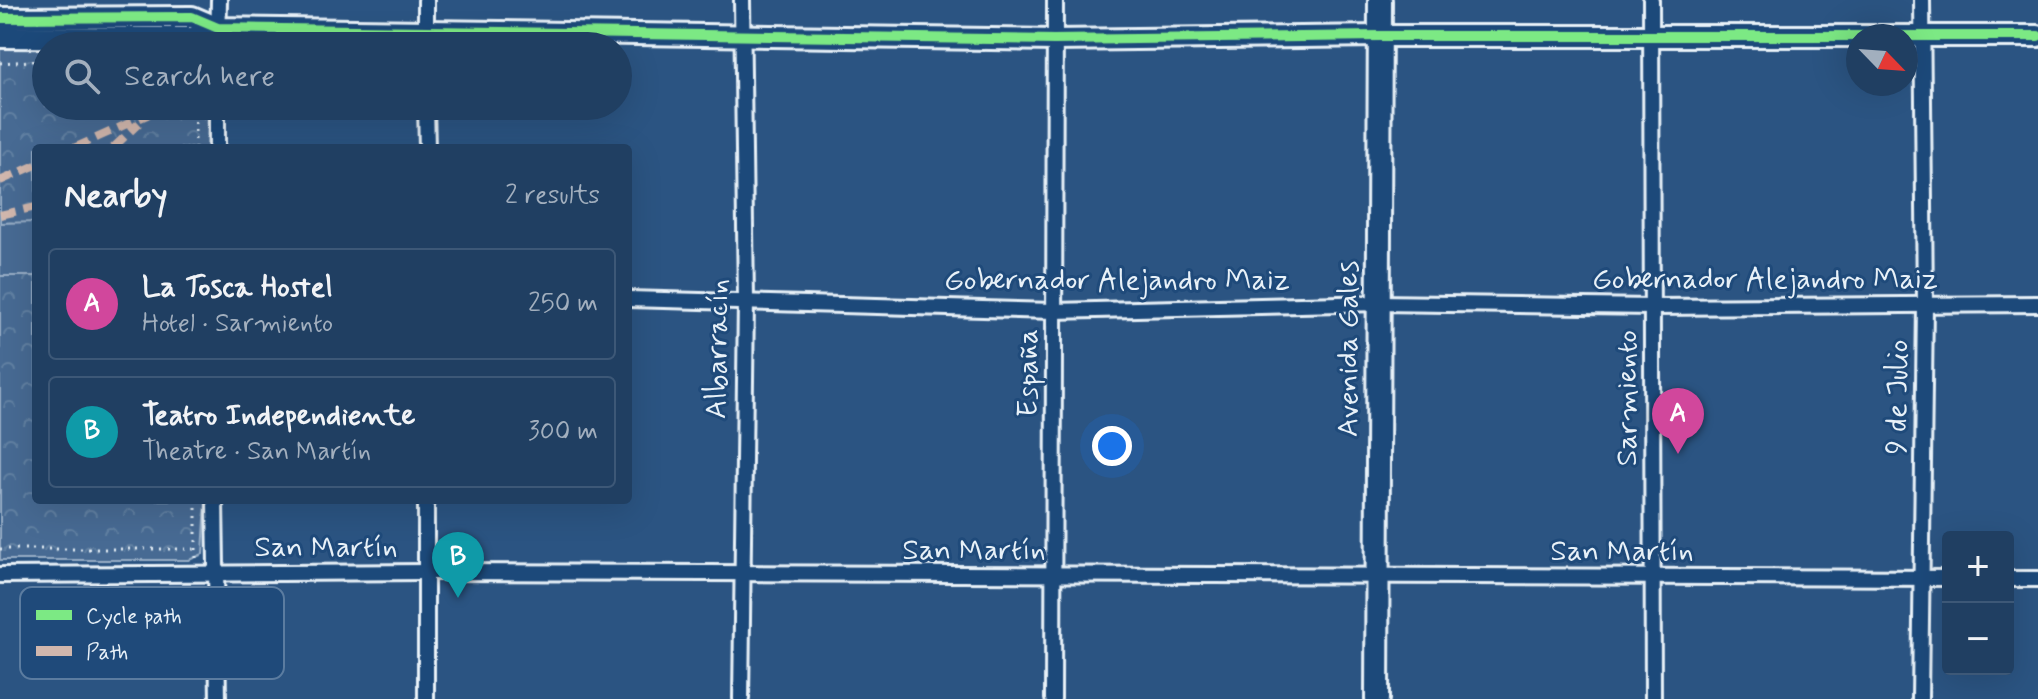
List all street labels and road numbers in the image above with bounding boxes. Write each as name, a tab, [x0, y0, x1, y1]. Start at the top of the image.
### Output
street label: Gobernador Alejandro Maiz	[1592, 260, 1938, 299]
street label: Gobernador Alejandro Maiz	[944, 261, 1290, 300]
street label: Avenida Gales	[1329, 261, 1368, 437]
street label: Albarracín	[697, 278, 739, 420]
street label: España	[1009, 329, 1048, 417]
street label: Sarmiento	[1608, 330, 1647, 466]
street label: 9 de Julio	[1877, 339, 1919, 455]
street label: San Martín	[254, 528, 398, 567]
street label: San Martín	[902, 531, 1046, 570]
street label: San Martín	[1550, 532, 1694, 571]

